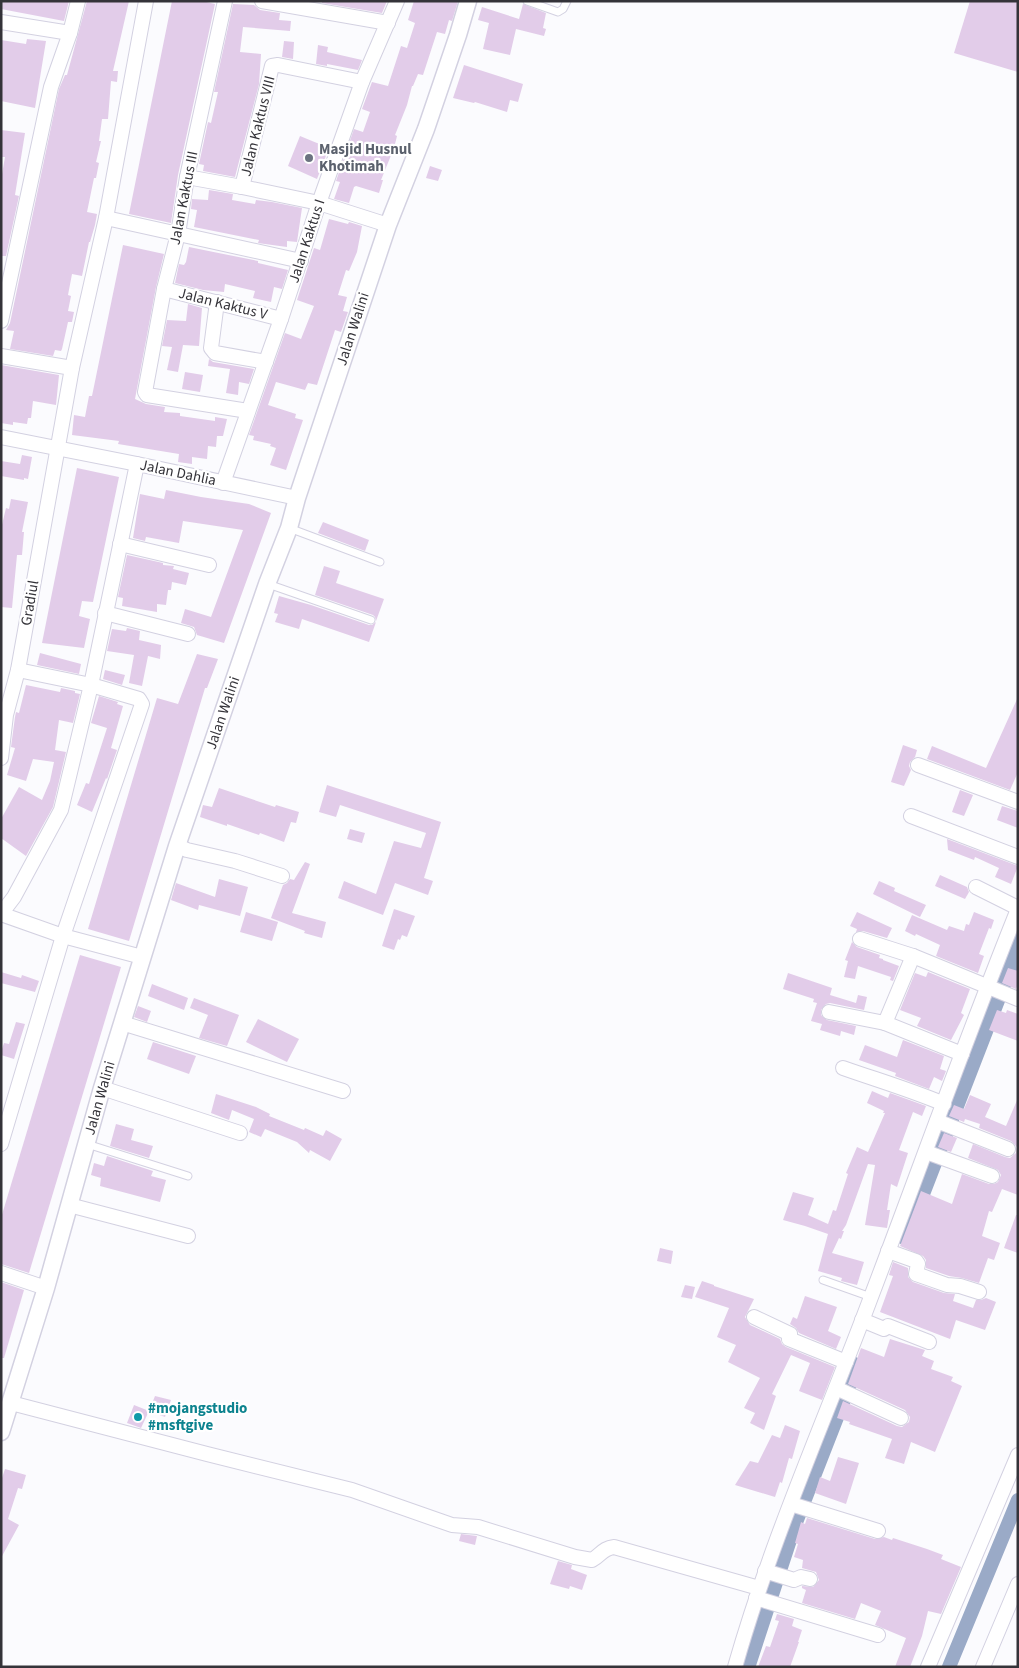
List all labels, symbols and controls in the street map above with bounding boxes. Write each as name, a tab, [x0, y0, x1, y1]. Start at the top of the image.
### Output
street label: Jalan Kaktus VIII	[235, 74, 281, 178]
place label: Masjid Husnul Khotimah	[319, 139, 412, 177]
street label: Jalan Kaktus III	[165, 149, 203, 247]
marker: Masjid Husnul Khotimah	[303, 152, 315, 164]
street label: Jalan Kaktus I	[284, 196, 330, 286]
street label: Jalan Kaktus V	[176, 283, 270, 325]
street label: Jalan Walini	[331, 290, 375, 368]
street label: Jalan Dahlia	[138, 455, 218, 491]
street label: Gradiul	[16, 579, 44, 627]
street label: Jalan Walini	[201, 674, 245, 752]
street label: Jalan Walini	[79, 1059, 121, 1137]
place label: #mojangstudio #msftgive	[148, 1398, 247, 1436]
marker: #mojangstudio #msftgive	[132, 1411, 144, 1423]

